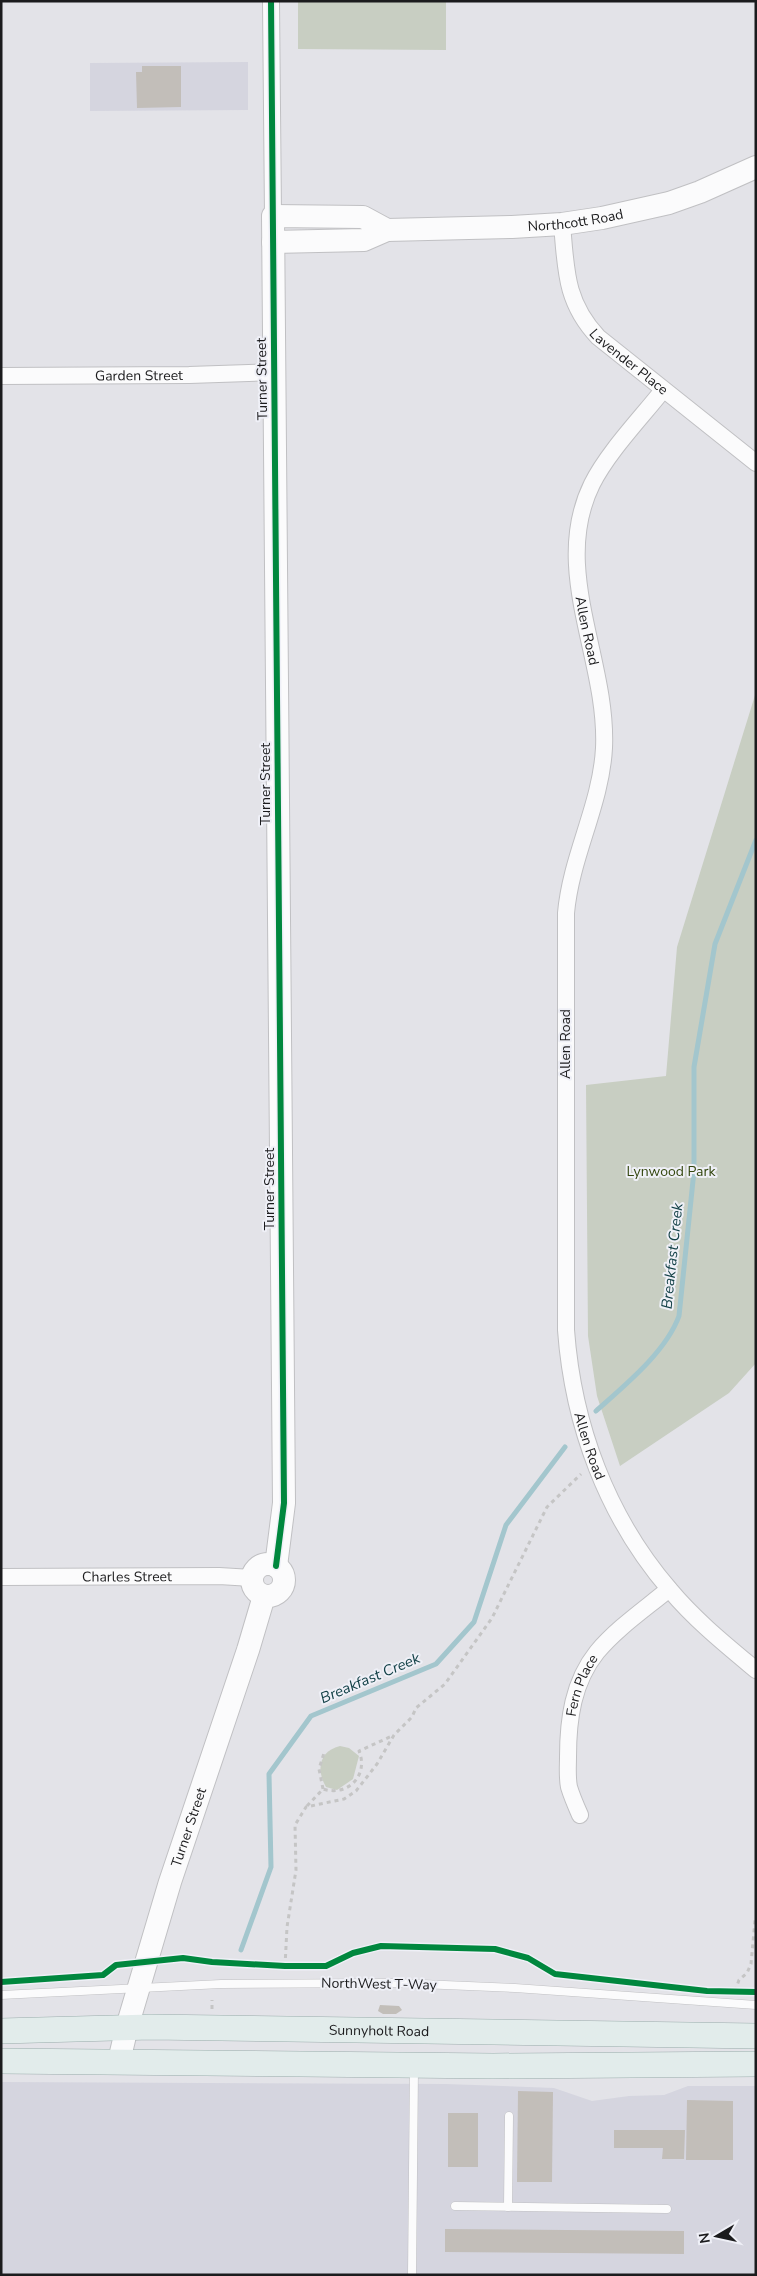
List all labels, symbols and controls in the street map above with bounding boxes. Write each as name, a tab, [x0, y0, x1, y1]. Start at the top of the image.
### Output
street label: Northcott Road	[527, 204, 625, 236]
street label: Lavender Place	[585, 324, 672, 399]
street label: Turner Street	[252, 338, 272, 420]
street label: Garden Street	[95, 366, 183, 385]
street label: Allen Road	[571, 595, 604, 667]
street label: Turner Street	[256, 743, 275, 825]
street label: Allen Road	[556, 1009, 575, 1079]
street label: Turner Street	[260, 1148, 279, 1230]
park label: Lynwood Park	[626, 1162, 717, 1181]
water label: Breakfast Creek	[656, 1201, 688, 1310]
street label: Allen Road	[570, 1410, 610, 1482]
street label: Charles Street	[82, 1567, 172, 1586]
water label: Breakfast Creek	[317, 1648, 424, 1708]
street label: Fern Place	[561, 1650, 602, 1718]
street label: Turner Street	[166, 1785, 211, 1869]
street label: NorthWest T-Way	[321, 1973, 438, 1995]
street label: Sunnyholt Road	[329, 2020, 429, 2041]
north arrow	[692, 2211, 742, 2261]
text: N	[694, 2231, 715, 2245]

